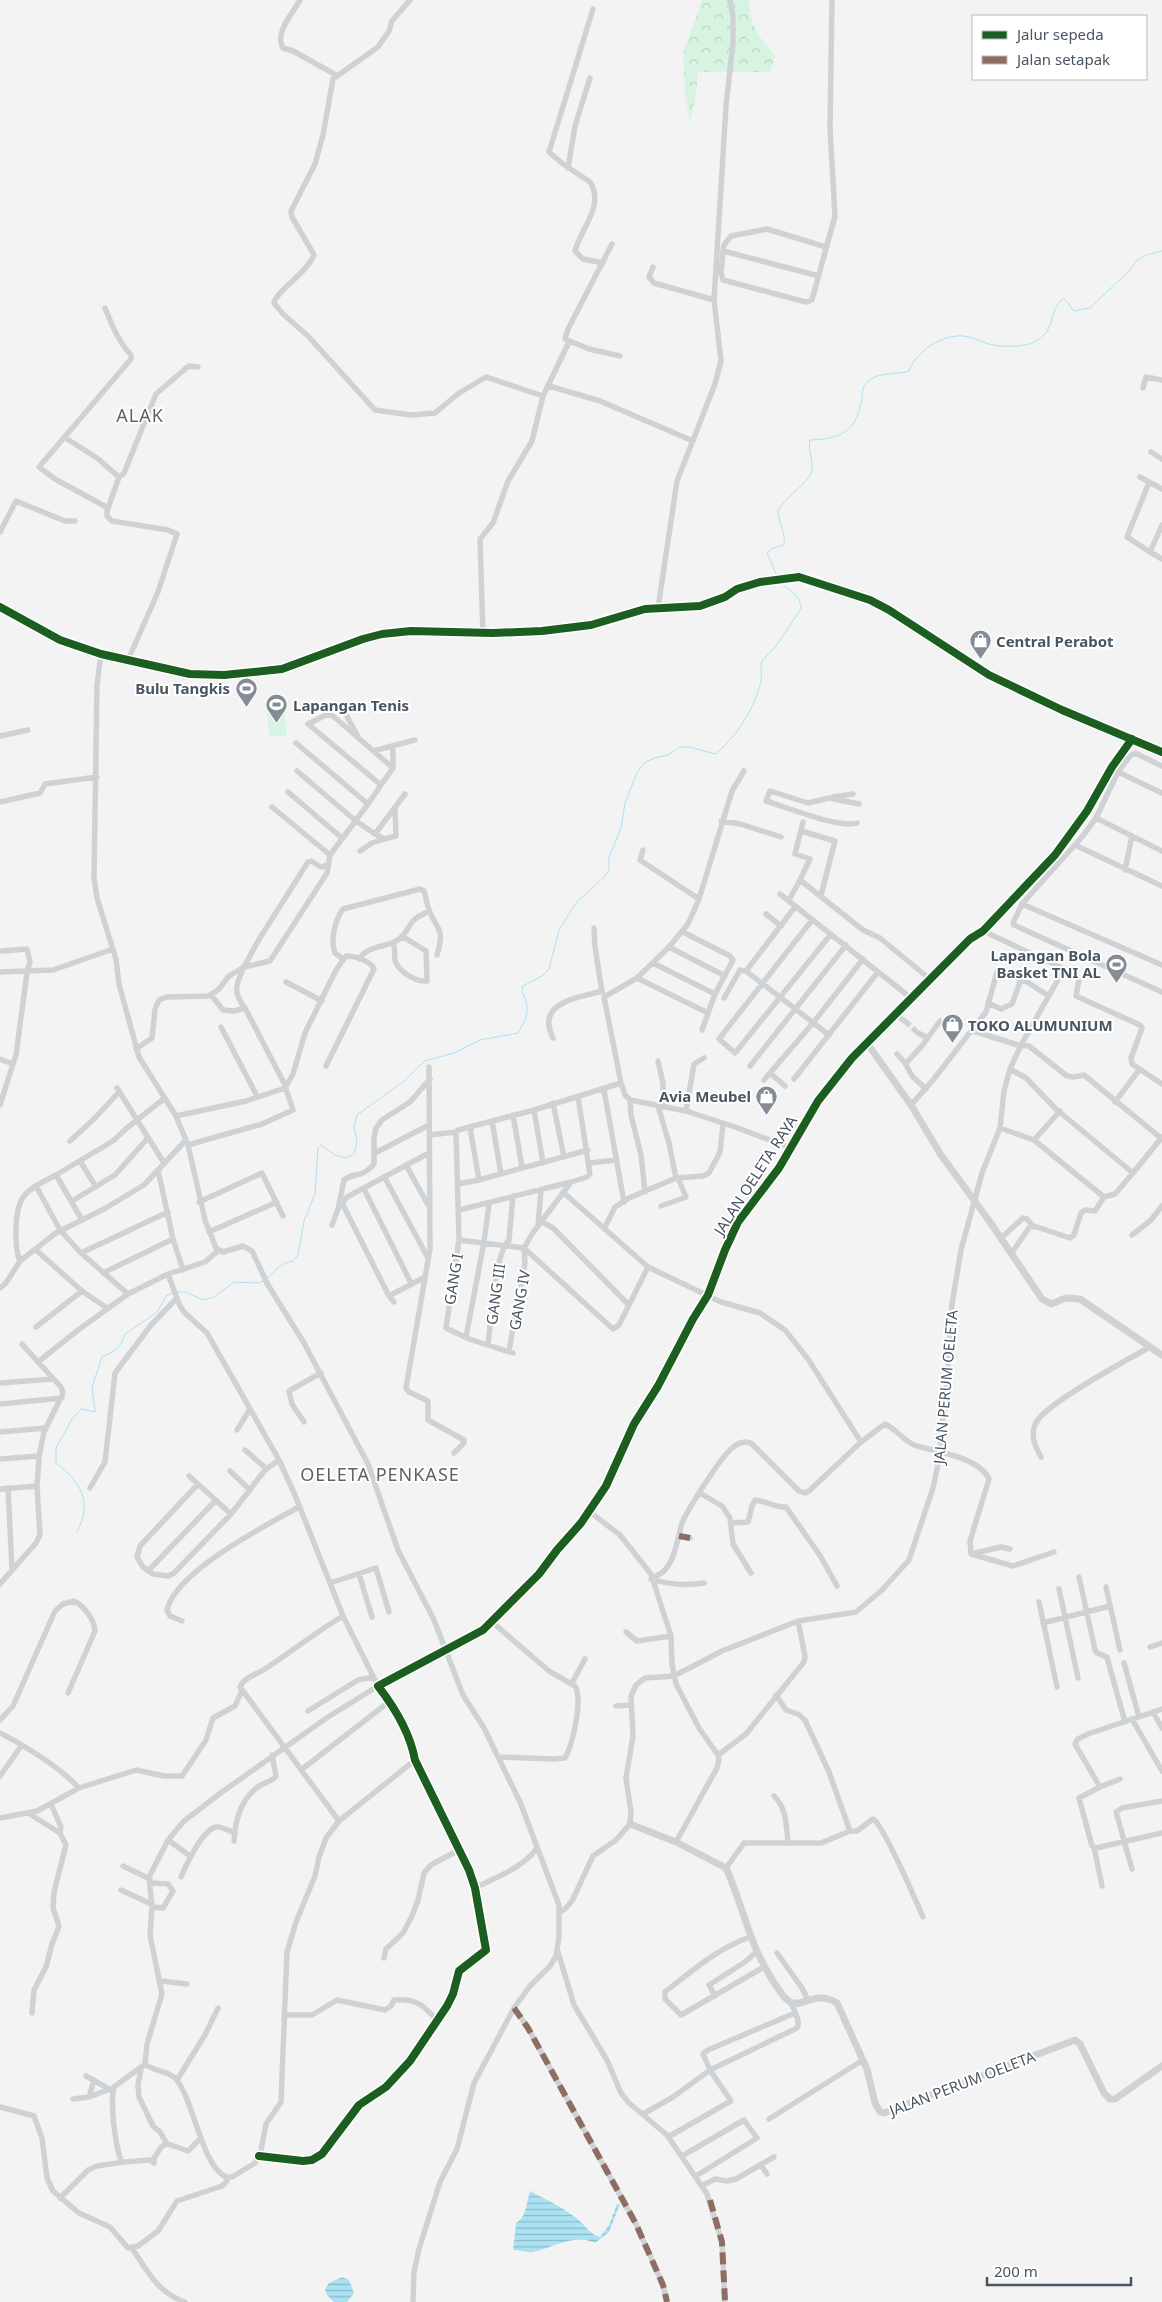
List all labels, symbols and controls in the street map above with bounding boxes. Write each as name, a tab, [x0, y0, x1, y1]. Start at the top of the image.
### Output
legend	[972, 15, 1147, 80]
text: Jalur sepeda	[1015, 24, 1104, 44]
text: Jalan setapak	[1015, 49, 1110, 69]
district label: ALAK	[116, 403, 164, 427]
shop icon: Central Perabot	[968, 629, 992, 660]
place label: Central Perabot	[996, 631, 1114, 651]
sports icon: Bulu Tangkis	[234, 676, 258, 707]
place label: Bulu Tangkis	[135, 678, 230, 698]
sports icon: Lapangan Tenis	[265, 693, 289, 724]
place label: Lapangan Tenis	[293, 695, 409, 715]
place label: Lapangan Bola Basket TNI AL	[990, 945, 1101, 982]
sports icon: Lapangan Bola Basket TNI AL	[1105, 952, 1129, 983]
shop icon: TOKO ALUMUNIUM	[940, 1013, 964, 1044]
place label: TOKO ALUMUNIUM	[968, 1015, 1113, 1035]
shop icon: Avia Meubel	[755, 1084, 779, 1115]
place label: Avia Meubel	[659, 1086, 751, 1106]
street label: JALAN OELETA RAYA	[708, 1111, 801, 1240]
street label: GANG I	[439, 1252, 467, 1306]
street label: GANG III	[481, 1262, 509, 1326]
street label: GANG IV	[504, 1268, 534, 1332]
street label: JALAN PERUM OELETA	[928, 1309, 962, 1467]
district label: OELETA PENKASE	[300, 1462, 460, 1486]
street label: JALAN PERUM OELETA	[884, 2046, 1038, 2121]
scale bar	[987, 2254, 1131, 2286]
text: 200 m	[994, 2261, 1038, 2281]

